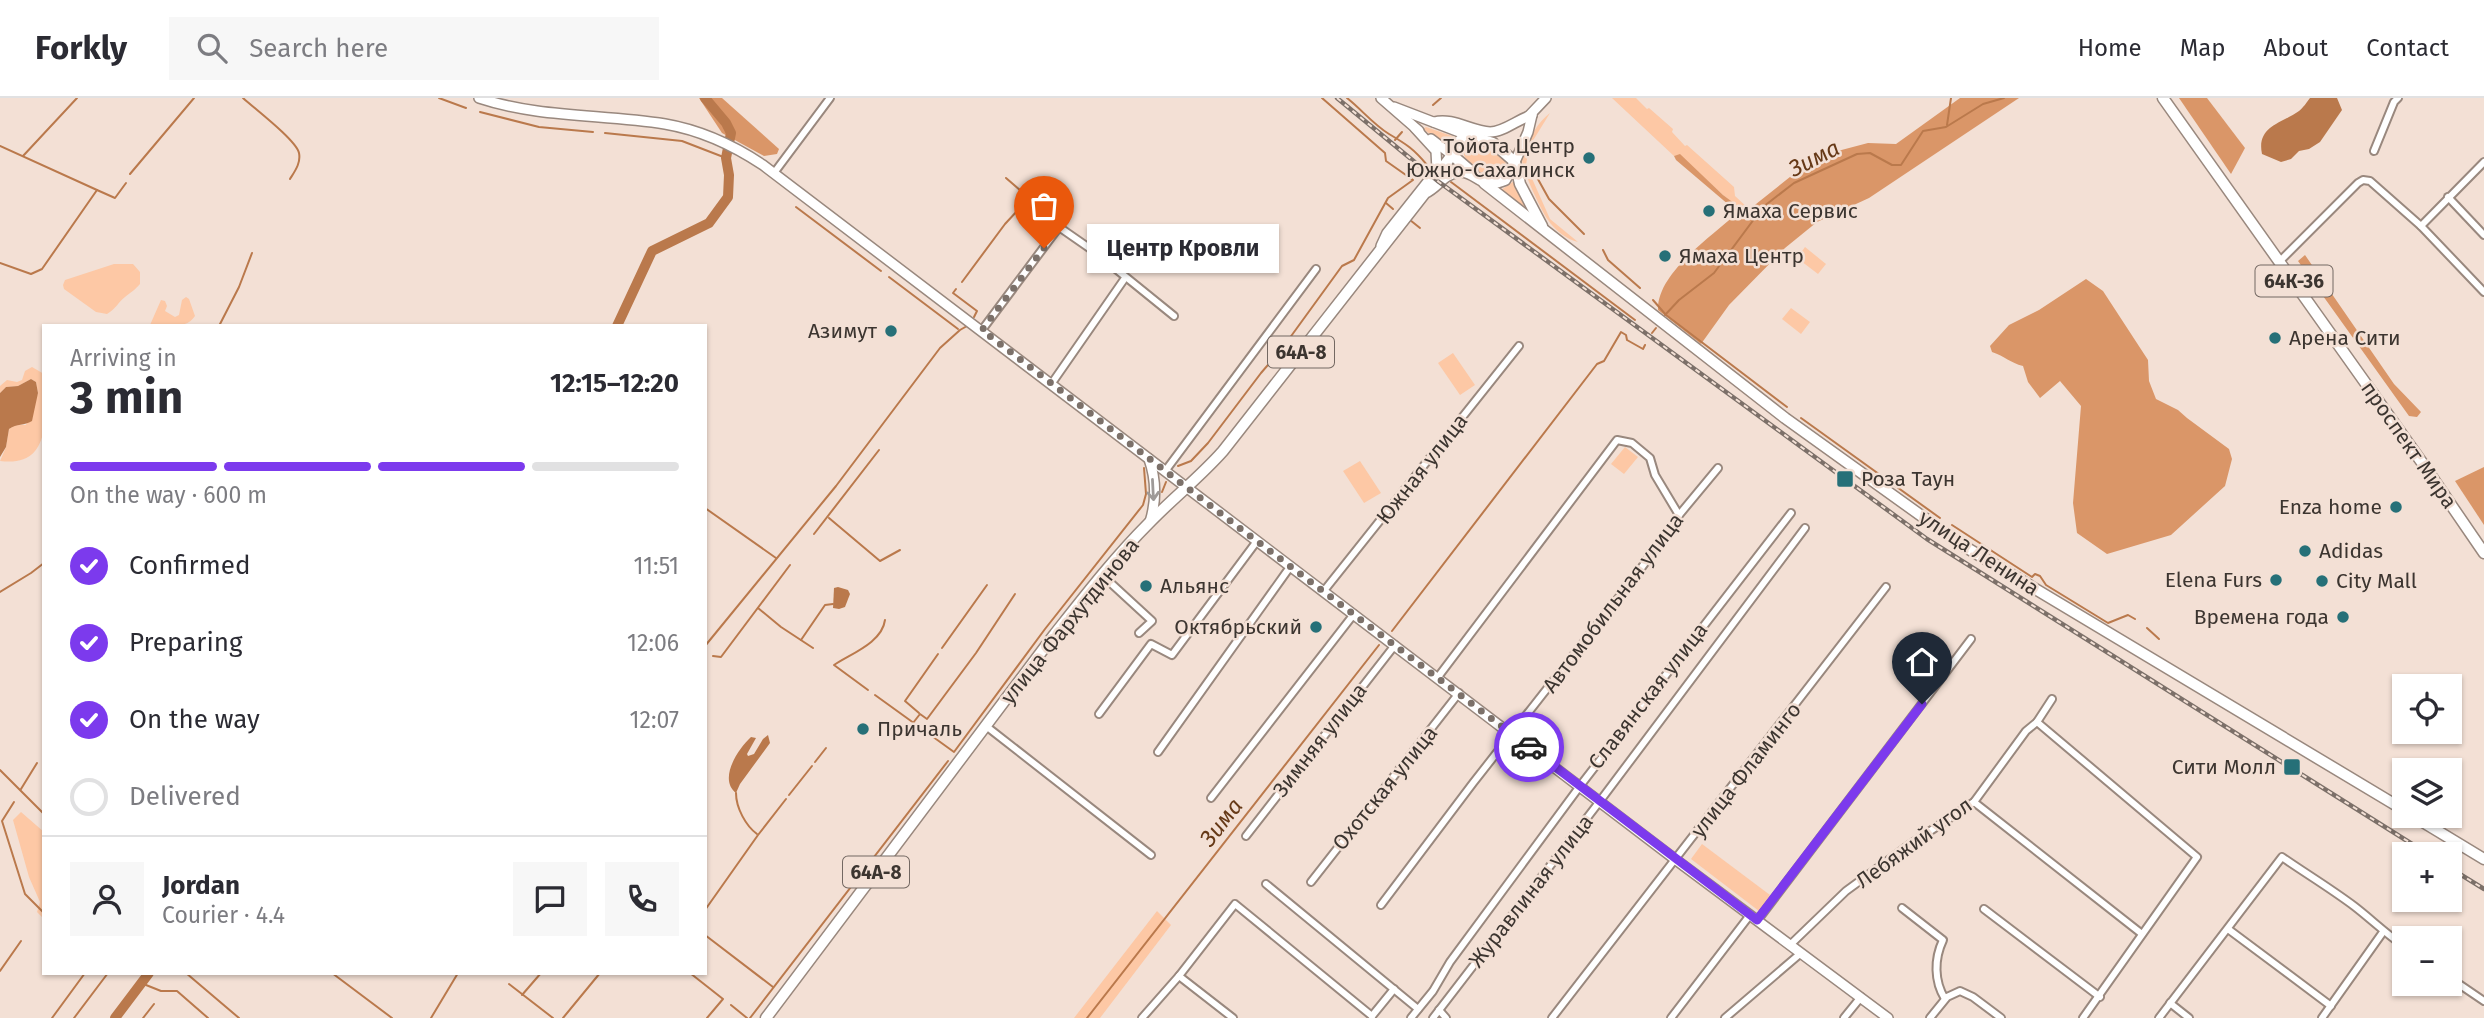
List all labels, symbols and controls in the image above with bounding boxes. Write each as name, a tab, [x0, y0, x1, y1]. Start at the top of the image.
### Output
search box	[169, 17, 659, 80]
text: Forkly	[35, 28, 127, 68]
icon: search	[193, 29, 231, 67]
text: Search here	[249, 33, 388, 64]
text: Home	[2078, 34, 2142, 62]
text: Map	[2180, 34, 2226, 62]
text: About	[2264, 34, 2328, 62]
text: Contact	[2366, 34, 2449, 62]
place label: Тойота Центр Южно-Сахалинск	[1406, 133, 1575, 183]
water label: Зима	[1783, 133, 1844, 183]
marker: Тойота Центр Южно-Сахалинск	[1581, 150, 1597, 166]
pin	[1014, 176, 1074, 248]
icon: bag	[1025, 187, 1063, 225]
place label: Ямаха Сервис	[1723, 198, 1858, 224]
marker: Ямаха Сервис	[1701, 203, 1717, 219]
callout: Центр Кровли	[1086, 223, 1278, 272]
text: Центр Кровли	[1107, 234, 1259, 262]
place label: Ямаха Центр	[1679, 243, 1804, 269]
marker: Ямаха Центр	[1657, 248, 1673, 264]
road number: 64К-36	[2256, 266, 2332, 296]
place label: Азимут	[808, 318, 878, 344]
marker: Азимут	[883, 323, 899, 339]
place label: Арена Сити	[2289, 325, 2401, 351]
marker: Арена Сити	[2267, 330, 2283, 346]
road number: 64А-8	[1268, 336, 1334, 368]
text: Arriving in	[70, 344, 177, 372]
text: 12:15–12:20	[550, 368, 679, 399]
text: 3 min	[70, 370, 183, 425]
street label: проспект Мира	[2355, 376, 2463, 514]
street label: Южная улица	[1371, 408, 1473, 530]
place label: Роза Таун	[1861, 466, 1955, 492]
marker: Роза Таун	[1835, 469, 1855, 489]
one-way arrow	[1147, 478, 1160, 501]
text: On the way · 600 m	[70, 481, 267, 509]
place label: Enza home	[2279, 494, 2382, 520]
marker: Enza home	[2388, 499, 2404, 515]
street label: улица Ленина	[1914, 504, 2044, 602]
street label: Автомобильная улица	[1537, 508, 1689, 698]
street label: улица Фархутдинова	[995, 533, 1145, 709]
place label: Adidas	[2319, 538, 2383, 564]
marker: Adidas	[2297, 543, 2313, 559]
icon: check	[70, 547, 108, 585]
text: Confirmed	[129, 550, 250, 581]
text: 11:51	[633, 552, 679, 580]
place label: Elena Furs	[2165, 567, 2262, 593]
place label: City Mall	[2336, 568, 2417, 594]
marker: Elena Furs	[2268, 572, 2284, 588]
place label: Альянс	[1160, 573, 1229, 599]
marker: City Mall	[2314, 573, 2330, 589]
marker: Альянс	[1138, 578, 1154, 594]
place label: Времена года	[2194, 604, 2329, 630]
marker: Времена года	[2335, 609, 2351, 625]
place label: Октябрьский	[1174, 614, 1302, 640]
street label: Славянская улица	[1583, 618, 1713, 774]
marker: Октябрьский	[1308, 619, 1324, 635]
icon: check	[70, 624, 108, 662]
text: Preparing	[129, 627, 242, 658]
text: 12:06	[627, 629, 679, 657]
pin	[1892, 632, 1952, 704]
icon: home	[1903, 643, 1941, 681]
map controls	[2392, 674, 2462, 996]
button: locate	[2392, 674, 2462, 744]
street label: Зимняя улица	[1267, 678, 1373, 802]
street label: улица Фламинго	[1685, 697, 1807, 843]
icon: check	[70, 701, 108, 739]
text: On the way	[129, 704, 260, 735]
text: 12:07	[630, 706, 679, 734]
courier	[1494, 712, 1564, 782]
place label: Причаль	[877, 716, 962, 742]
street label: Охотская улица	[1327, 720, 1443, 856]
marker: Причаль	[855, 721, 871, 737]
icon: car	[1510, 728, 1548, 766]
place label: Сити Молл	[2172, 754, 2276, 780]
marker: Сити Молл	[2282, 757, 2302, 777]
button: layers	[2392, 758, 2462, 828]
text: Delivered	[129, 781, 241, 812]
water label: Зима	[1193, 792, 1248, 852]
street label: Лебяжий угол	[1851, 792, 1977, 894]
street label: Журавлиная улица	[1463, 809, 1599, 973]
button: +	[2392, 842, 2462, 912]
road number: 64А-8	[843, 856, 909, 888]
button: person	[70, 862, 144, 936]
button: chat	[513, 862, 587, 936]
button: phone	[605, 862, 679, 936]
text: Jordan	[162, 870, 240, 901]
text: Courier · 4.4	[162, 901, 285, 929]
button: −	[2392, 926, 2462, 996]

